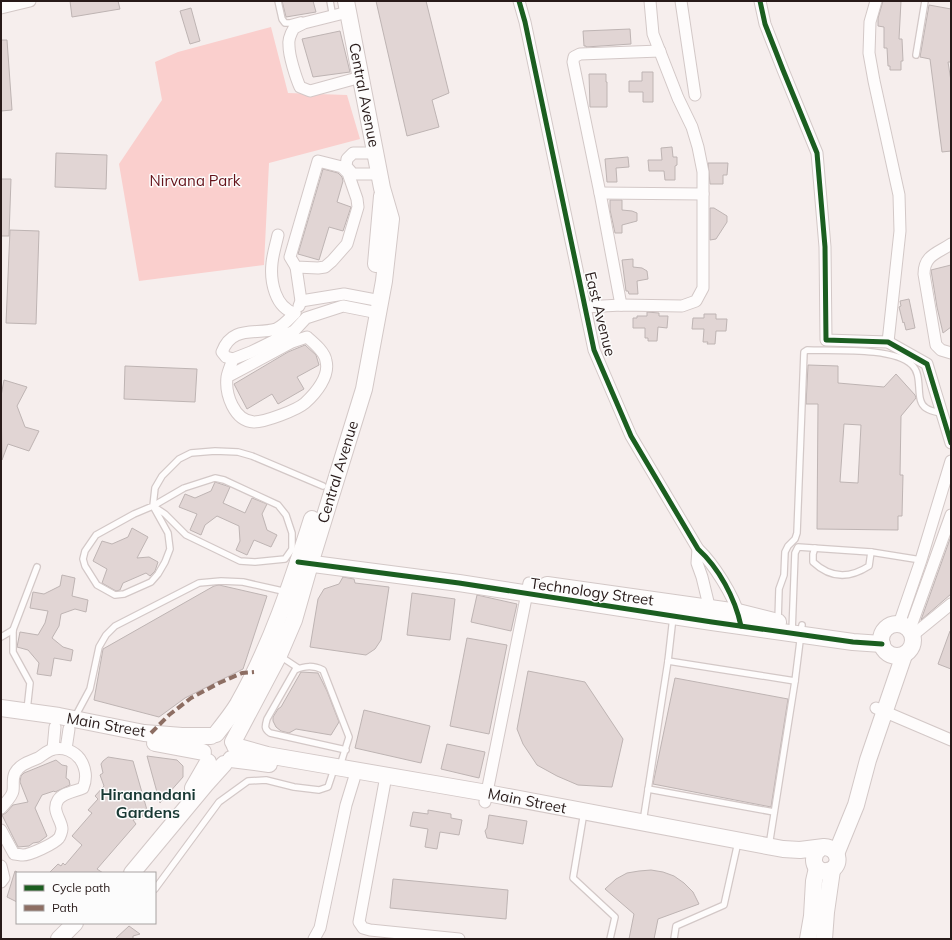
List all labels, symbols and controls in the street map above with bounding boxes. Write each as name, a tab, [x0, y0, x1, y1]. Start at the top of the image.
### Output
street label: Central Avenue	[345, 41, 384, 149]
park label: Nirvana Park	[150, 171, 241, 190]
street label: East Avenue	[581, 270, 620, 358]
street label: Central Avenue	[313, 418, 362, 525]
street label: Technology Street	[529, 573, 655, 610]
street label: Main Street	[65, 708, 147, 741]
district label: Hiranandani Gardens	[100, 784, 196, 822]
street label: Main Street	[486, 784, 568, 817]
legend	[16, 872, 156, 924]
text: Cycle path	[52, 880, 110, 895]
text: Path	[52, 900, 78, 915]

